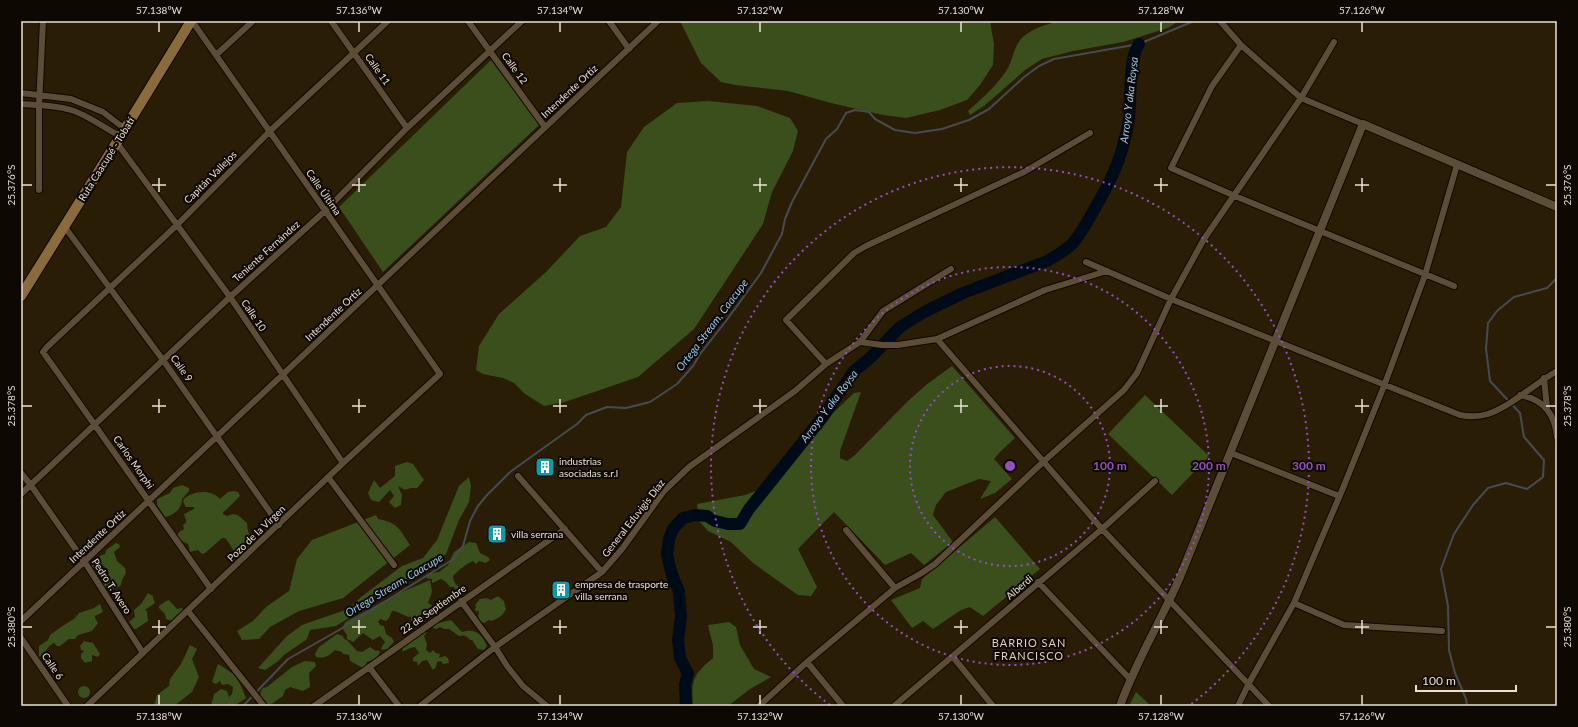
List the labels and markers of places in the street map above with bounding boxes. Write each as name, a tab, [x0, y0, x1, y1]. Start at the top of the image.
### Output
place label: industrias asociadas s.r.l	[559, 455, 618, 479]
building icon: industrias asociadas s.r.l	[534, 456, 556, 478]
centre of rings	[1003, 459, 1017, 473]
building icon: villa serrana	[486, 523, 508, 545]
place label: villa serrana	[511, 528, 563, 540]
place label: empresa de trasporte villa serrana	[575, 578, 668, 602]
building icon: empresa de trasporte villa serrana	[550, 579, 572, 601]

